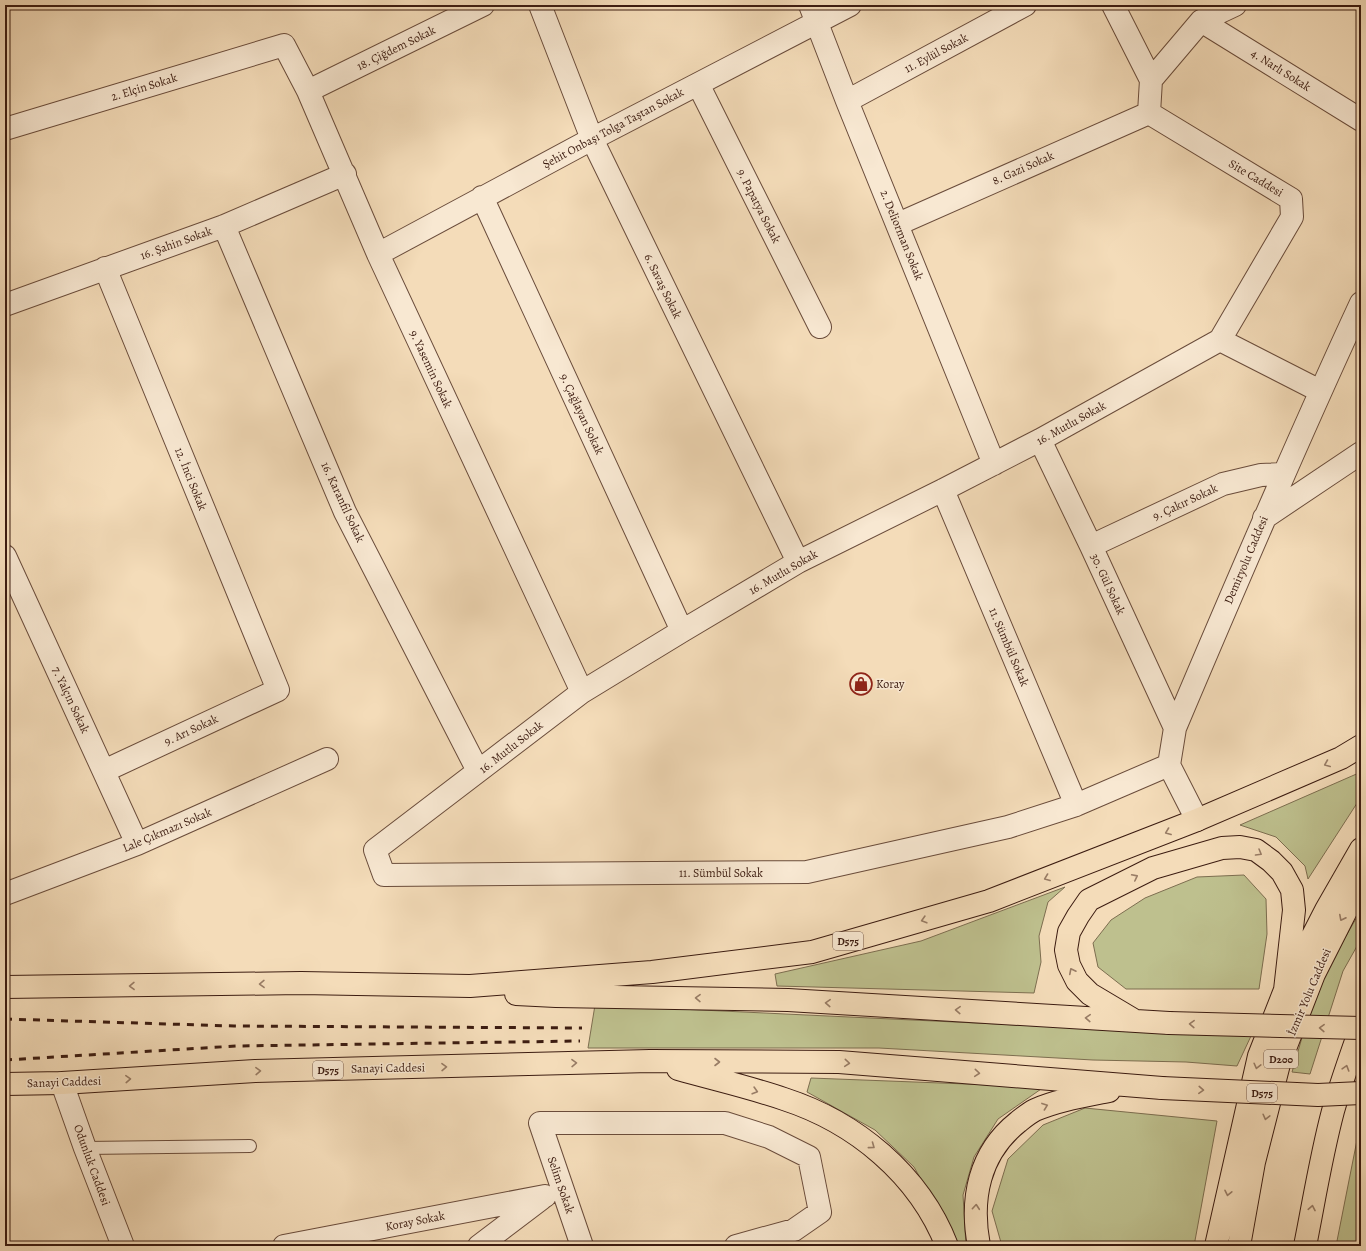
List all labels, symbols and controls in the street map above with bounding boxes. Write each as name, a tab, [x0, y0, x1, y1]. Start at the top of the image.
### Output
street label: 18. Çiğdem Sokak	[354, 22, 438, 74]
street label: 11. Eylül Sokak	[901, 29, 971, 77]
street label: 4. Narlı Sokak	[1248, 45, 1314, 95]
street label: 2. Elçin Sokak	[109, 69, 179, 105]
street label: Şehit Onbaşı Tolga Taştan Sokak	[540, 84, 686, 172]
street label: 8. Gazi Sokak	[990, 147, 1056, 189]
street label: Site Caddesi	[1226, 155, 1286, 201]
street label: 9. Papatya Sokak	[733, 166, 785, 246]
street label: 2. Deliorman Sokak	[877, 187, 927, 283]
street label: 16. Şahin Sokak	[138, 223, 214, 263]
street label: 6. Savaş Sokak	[640, 251, 686, 321]
street label: 9. Yasemin Sokak	[406, 327, 456, 411]
street label: 9. Çağlayan Sokak	[556, 371, 608, 457]
street label: 16. Mutlu Sokak	[1033, 397, 1109, 449]
street label: 12. İnci Sokak	[171, 445, 211, 513]
street label: 16. Karanfil Sokak	[317, 459, 369, 545]
street label: 9. Çakır Sokak	[1150, 480, 1220, 524]
street label: Demiryolu Caddesi	[1220, 513, 1272, 607]
street label: 16. Mutlu Sokak	[746, 546, 820, 598]
street label: 30. Gül Sokak	[1087, 551, 1129, 617]
street label: 11. Sümbül Sokak	[985, 605, 1033, 689]
street label: 7. Yalçın Sokak	[49, 664, 93, 736]
shop icon: Koray	[848, 671, 874, 697]
place label: Koray	[876, 676, 905, 692]
street label: 9. Arı Sokak	[161, 711, 221, 749]
street label: 16. Mutlu Sokak	[476, 717, 546, 777]
one-way arrow	[1323, 759, 1331, 767]
street label: Lale Çıkmazı Sokak	[120, 804, 214, 856]
one-way arrow	[1165, 827, 1172, 835]
one-way arrow	[1255, 849, 1262, 856]
street label: 11. Sümbül Sokak	[679, 865, 763, 881]
one-way arrow	[1044, 874, 1051, 882]
one-way arrow	[1131, 874, 1138, 881]
one-way arrow	[1339, 914, 1347, 921]
one-way arrow	[921, 915, 927, 923]
road number: D575	[833, 932, 863, 950]
street label: İzmir Yolu Caddesi	[1283, 946, 1335, 1038]
one-way arrow	[1069, 968, 1077, 976]
one-way arrow	[259, 980, 265, 988]
one-way arrow	[129, 981, 135, 990]
one-way arrow	[695, 994, 701, 1002]
one-way arrow	[825, 998, 831, 1007]
one-way arrow	[955, 1006, 961, 1015]
one-way arrow	[1085, 1013, 1091, 1022]
one-way arrow	[1189, 1020, 1195, 1028]
one-way arrow	[1319, 1023, 1325, 1032]
road number: D200	[1264, 1050, 1298, 1068]
one-way arrow	[714, 1058, 720, 1066]
one-way arrow	[844, 1058, 850, 1067]
street label: Sanayi Caddesi	[351, 1059, 425, 1077]
one-way arrow	[571, 1059, 577, 1067]
road number: D575	[313, 1061, 343, 1079]
one-way arrow	[441, 1062, 447, 1071]
one-way arrow	[1253, 1063, 1261, 1069]
one-way arrow	[1341, 1065, 1350, 1072]
one-way arrow	[255, 1067, 261, 1076]
one-way arrow	[974, 1069, 980, 1078]
street label: Sanayi Caddesi	[27, 1073, 101, 1091]
one-way arrow	[125, 1074, 131, 1083]
road number: D575	[1247, 1084, 1277, 1102]
one-way arrow	[752, 1086, 759, 1095]
one-way arrow	[1198, 1086, 1204, 1094]
one-way arrow	[1041, 1103, 1048, 1111]
one-way arrow	[1262, 1114, 1270, 1120]
street label: Odunluk Caddesi	[70, 1122, 114, 1208]
one-way arrow	[868, 1141, 875, 1149]
street label: Selim Sokak	[544, 1154, 578, 1216]
one-way arrow	[1224, 1189, 1232, 1196]
one-way arrow	[971, 1204, 980, 1210]
one-way arrow	[1308, 1205, 1316, 1211]
street label: Koray Sokak	[384, 1207, 446, 1235]

